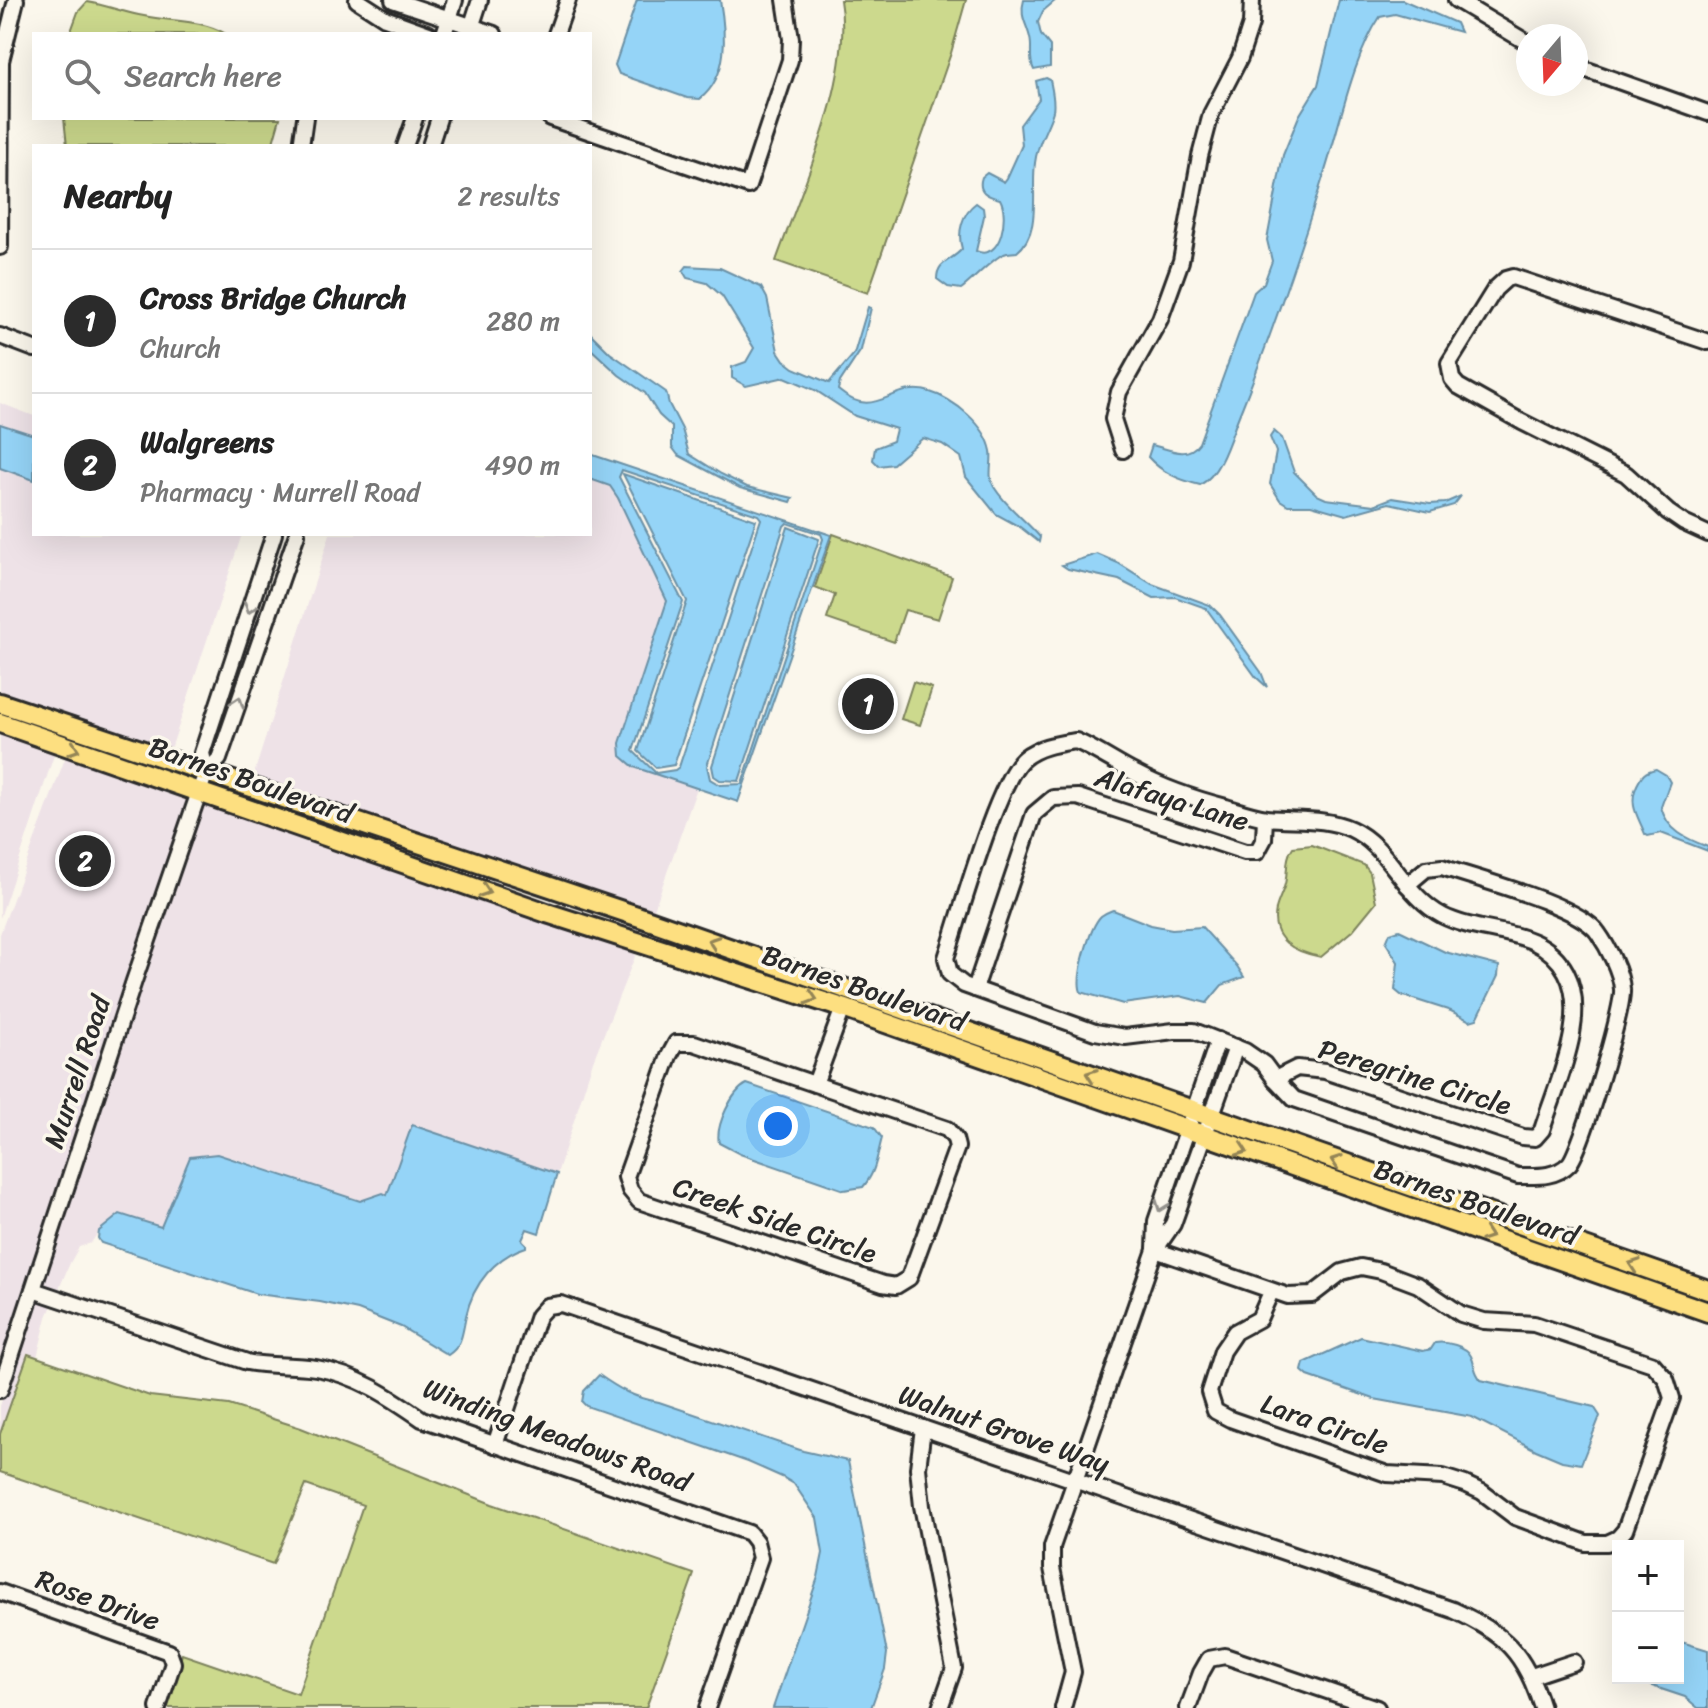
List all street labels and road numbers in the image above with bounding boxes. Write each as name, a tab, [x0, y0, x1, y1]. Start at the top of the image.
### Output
street label: Barnes Boulevard	[142, 722, 362, 839]
street label: Alafaya Lane	[1088, 752, 1255, 846]
street label: Barnes Boulevard	[755, 930, 975, 1047]
street label: Murrell Road	[29, 987, 125, 1155]
street label: Peregrine Circle	[1312, 1024, 1518, 1130]
street label: Barnes Boulevard	[1367, 1144, 1587, 1261]
street label: Creek Side Circle	[666, 1162, 884, 1278]
street label: Winding Meadows Road	[416, 1364, 700, 1507]
street label: Walnut Grove Way	[892, 1370, 1117, 1488]
street label: Lara Circle	[1254, 1379, 1396, 1469]
street label: Rose Drive	[29, 1555, 167, 1645]

